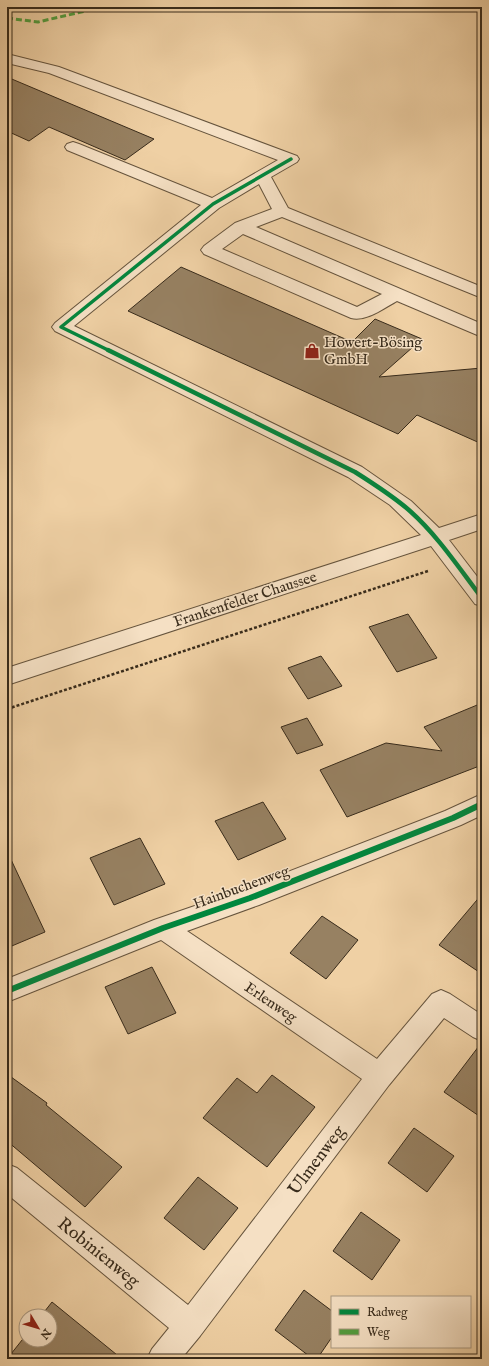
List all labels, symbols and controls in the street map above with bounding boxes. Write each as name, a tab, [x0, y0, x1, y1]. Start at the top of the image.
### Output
place label: Howert-Bösing GmbH	[324, 333, 423, 369]
shop icon: Howert-Bösing GmbH	[303, 342, 321, 360]
street label: Frankenfelder Chaussee	[171, 567, 319, 632]
street label: Hainbuchenweg	[190, 861, 293, 914]
street label: Erlenweg	[241, 978, 301, 1027]
street label: Ulmenweg	[283, 1121, 351, 1200]
street label: Robinienweg	[52, 1213, 144, 1294]
legend	[331, 1296, 471, 1348]
text: Radweg	[367, 1305, 408, 1320]
north arrow	[18, 1308, 58, 1348]
text: N	[36, 1325, 54, 1342]
text: Weg	[367, 1325, 390, 1340]

